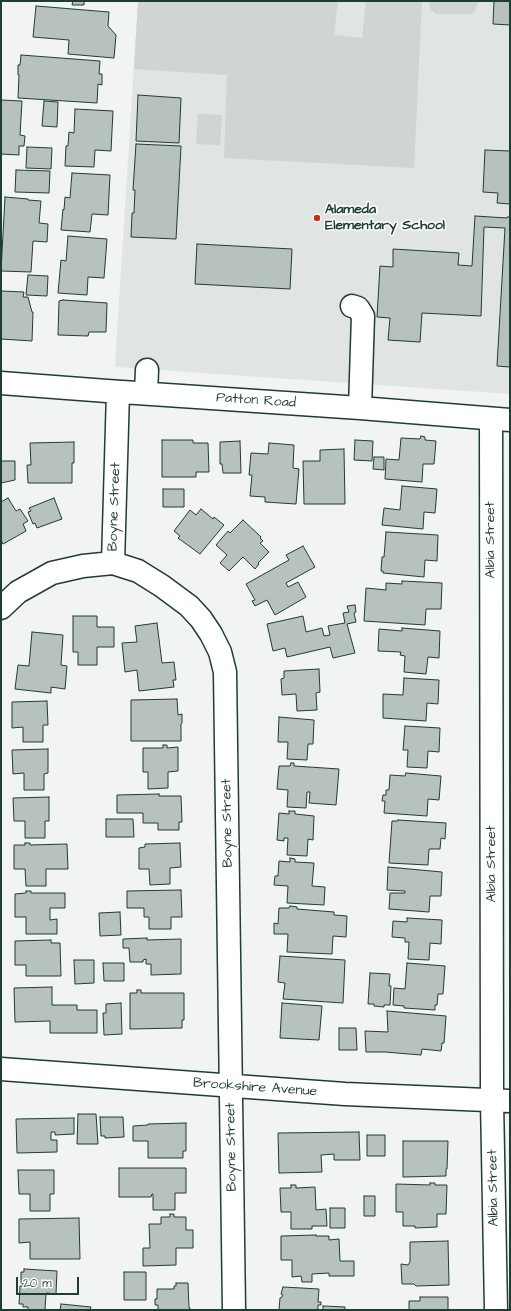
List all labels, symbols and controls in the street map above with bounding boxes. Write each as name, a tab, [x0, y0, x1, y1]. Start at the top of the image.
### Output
place label: Alameda Elementary School	[325, 202, 445, 234]
marker: Alameda Elementary School	[312, 213, 322, 223]
street label: Patton Road	[216, 390, 296, 412]
street label: Boyne Street	[105, 462, 125, 552]
street label: Albia Street	[483, 501, 499, 579]
street label: Boyne Street	[219, 778, 237, 868]
street label: Albia Street	[484, 825, 500, 903]
street label: Brookshire Avenue	[192, 1075, 318, 1101]
street label: Boyne Street	[223, 1102, 241, 1192]
street label: Albia Street	[485, 1149, 503, 1227]
scale bar	[18, 1269, 81, 1295]
text: 20 m	[23, 1275, 52, 1292]

